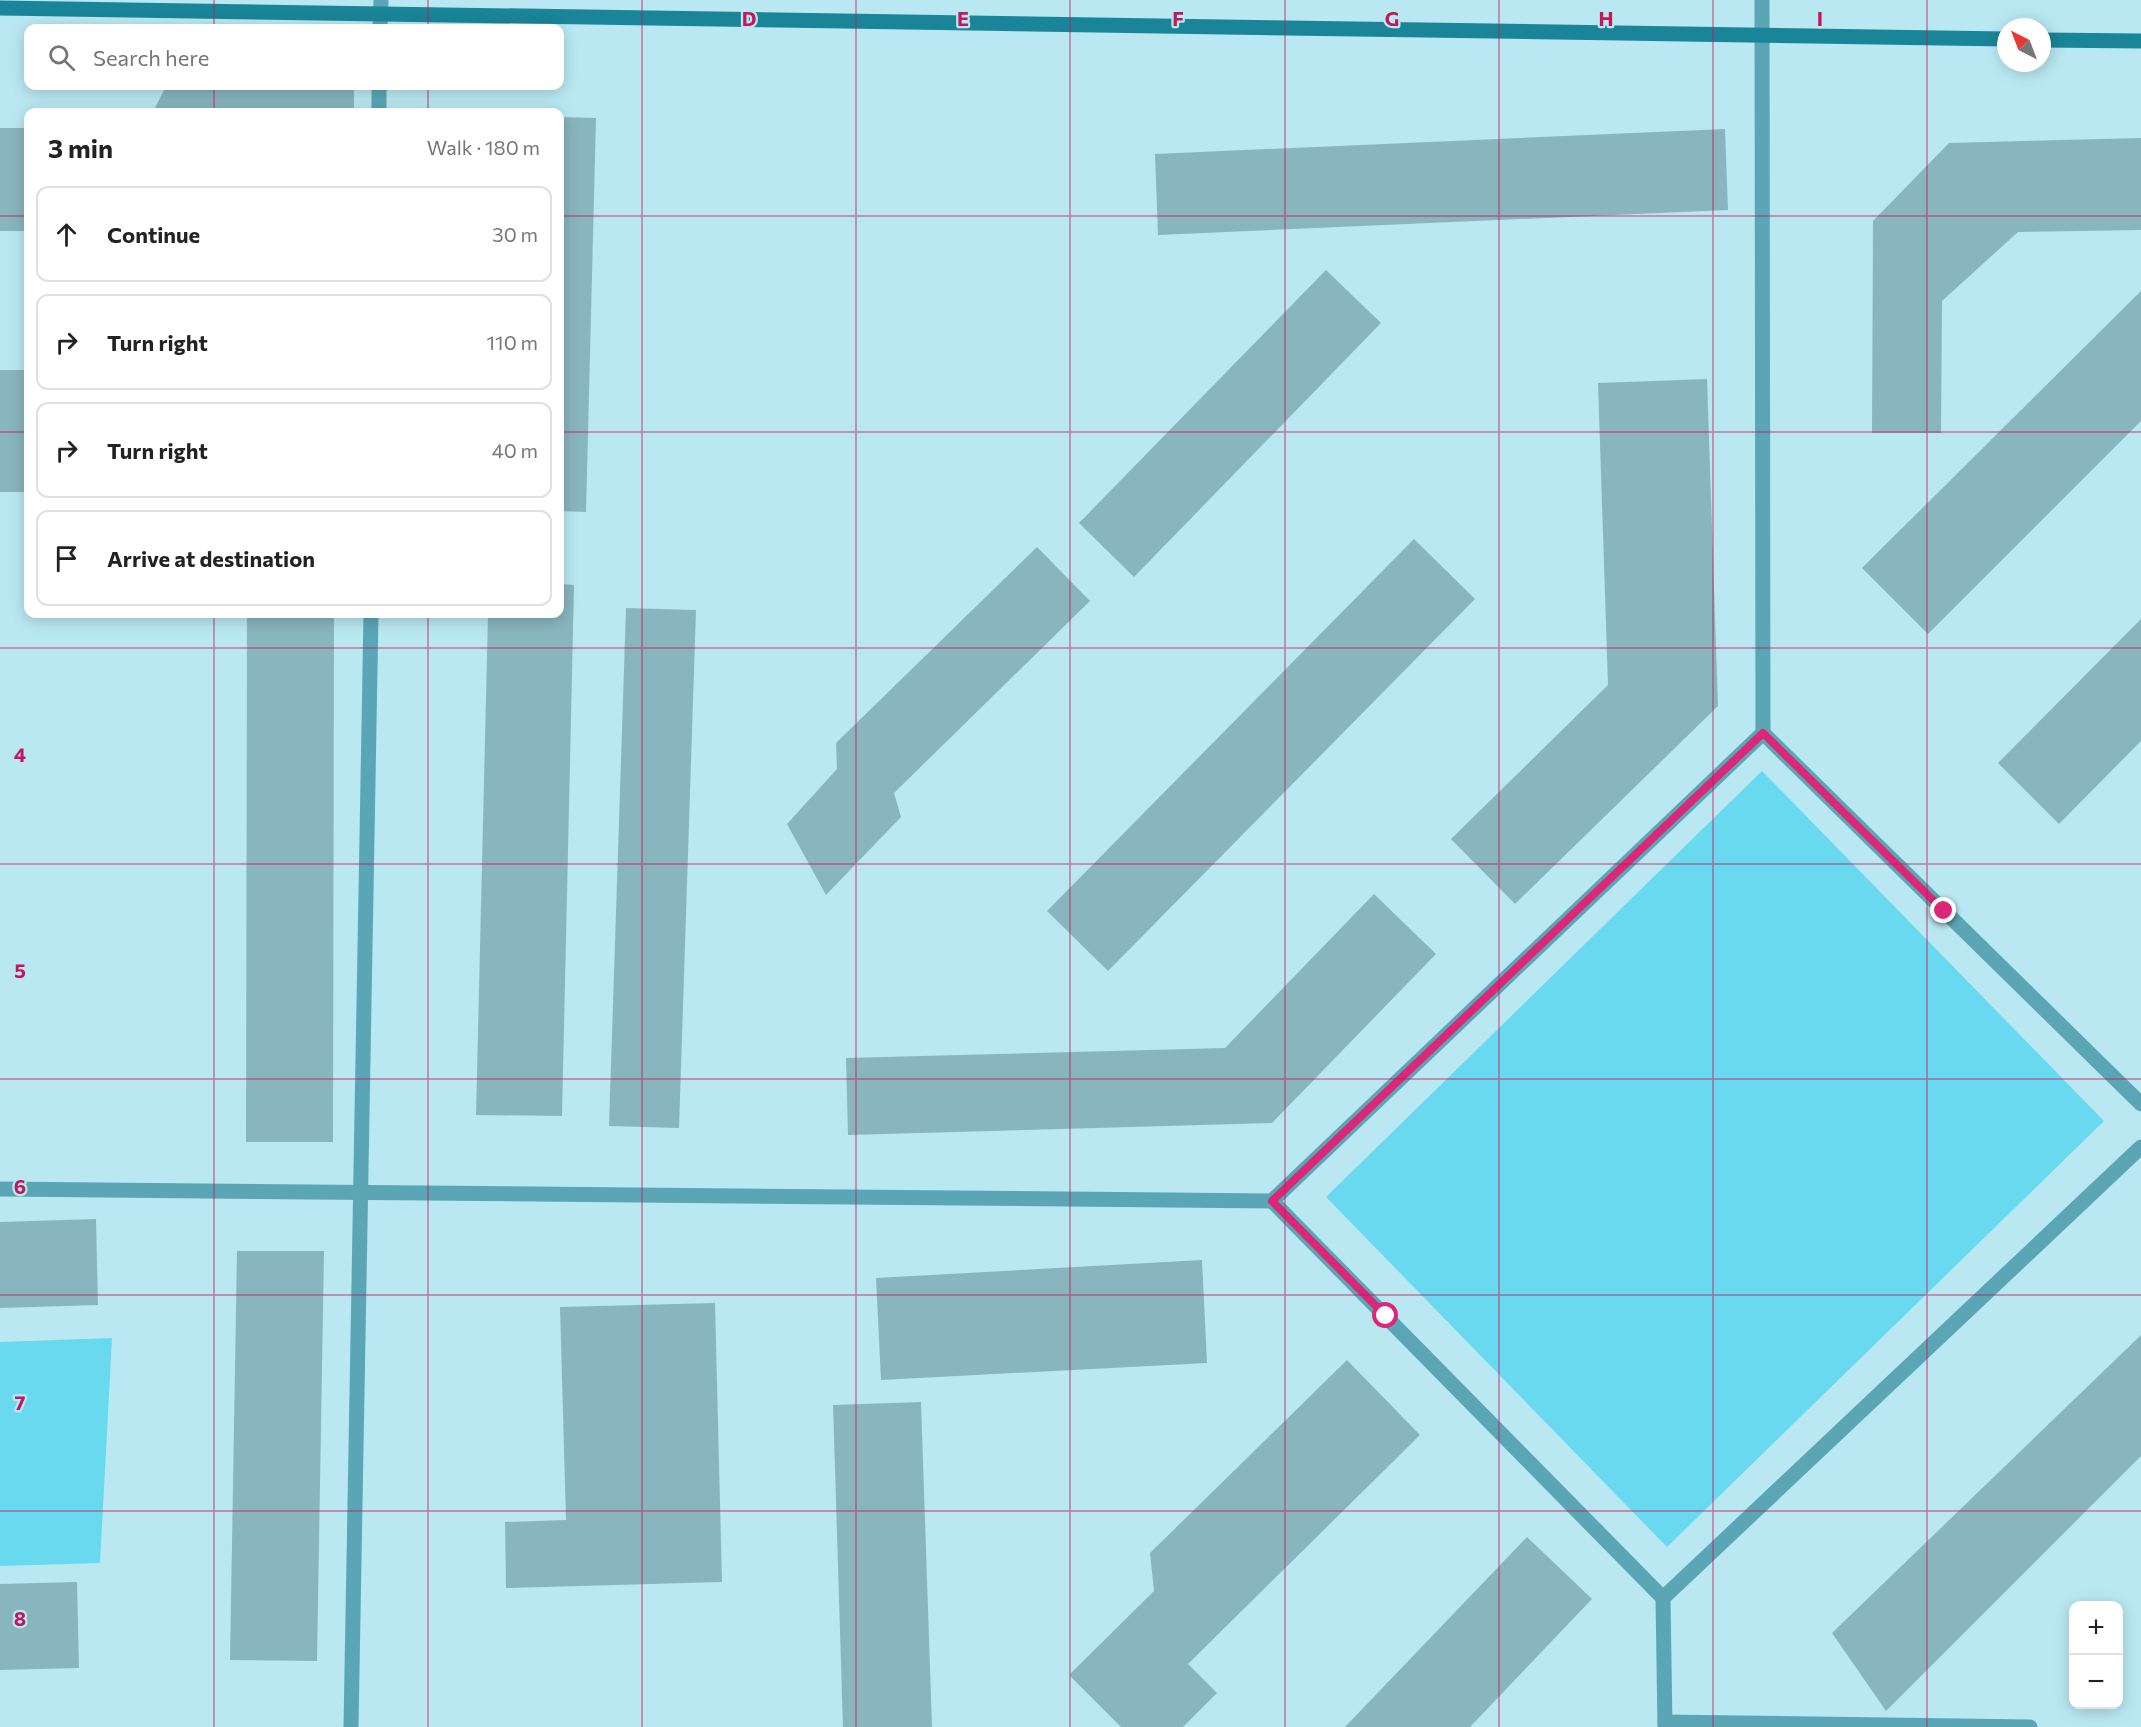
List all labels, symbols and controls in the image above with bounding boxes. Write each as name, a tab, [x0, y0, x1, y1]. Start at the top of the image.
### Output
text: D	[742, 6, 756, 30]
text: E	[957, 6, 969, 30]
text: F	[1172, 6, 1184, 30]
text: G	[1385, 6, 1399, 30]
text: H	[1599, 6, 1614, 30]
text: I	[1817, 6, 1823, 30]
north arrow	[1997, 18, 2051, 72]
search box	[24, 24, 564, 90]
icon: search	[45, 41, 78, 74]
text: Search here	[93, 44, 209, 71]
text: 3 min	[48, 132, 113, 163]
text: Walk · 180 m	[427, 135, 540, 159]
icon: ahead	[50, 218, 83, 251]
text: Continue	[107, 221, 200, 248]
text: 30 m	[492, 222, 538, 246]
icon: right	[50, 326, 83, 359]
text: Turn right	[107, 329, 208, 356]
text: 110 m	[487, 330, 538, 354]
icon: right	[50, 434, 83, 467]
text: Turn right	[107, 437, 208, 464]
text: 40 m	[492, 438, 538, 462]
icon: arrive	[50, 542, 83, 575]
text: Arrive at destination	[107, 545, 315, 572]
text: 4	[14, 742, 26, 766]
route end	[1930, 897, 1956, 923]
text: 5	[14, 958, 26, 982]
text: 6	[14, 1174, 26, 1198]
route start	[1372, 1302, 1398, 1328]
text: 7	[15, 1390, 26, 1414]
map controls	[2069, 1601, 2123, 1709]
button: +	[2069, 1601, 2123, 1655]
text: 8	[14, 1606, 26, 1630]
button: −	[2069, 1655, 2123, 1709]

